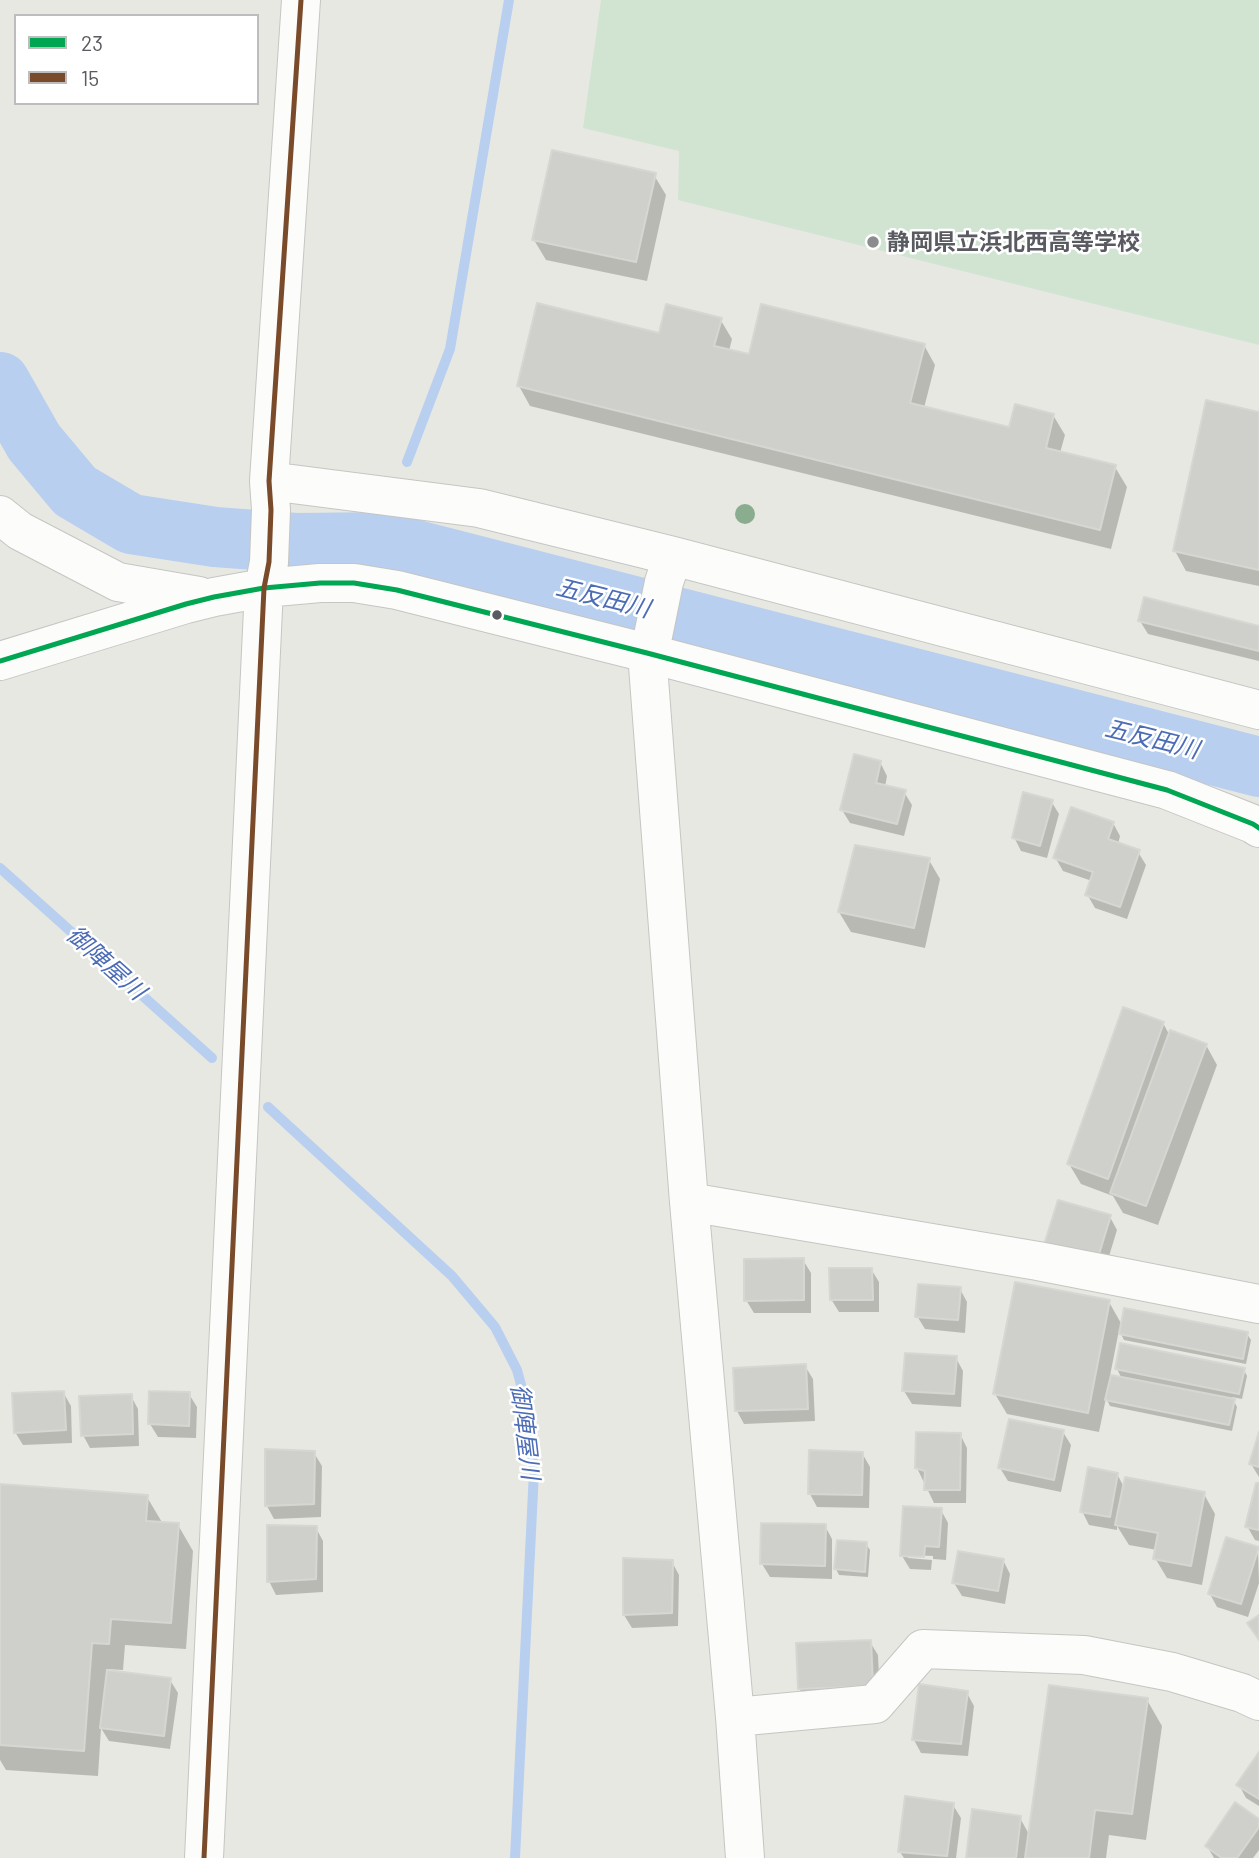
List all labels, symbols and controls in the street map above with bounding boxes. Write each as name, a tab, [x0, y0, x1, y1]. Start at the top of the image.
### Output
legend	[14, 14, 259, 105]
text: 23	[81, 30, 103, 55]
text: 15	[81, 65, 99, 90]
place label: 静岡県立浜北西高等学校	[887, 228, 1140, 256]
marker: 静岡県立浜北西高等学校	[865, 234, 881, 250]
water label: 五反田川	[553, 572, 653, 624]
unlabelled marker	[490, 608, 504, 622]
water label: 五反田川	[1102, 713, 1202, 765]
water label: 御陣屋川	[61, 920, 151, 1006]
water label: 御陣屋川	[505, 1383, 545, 1481]

